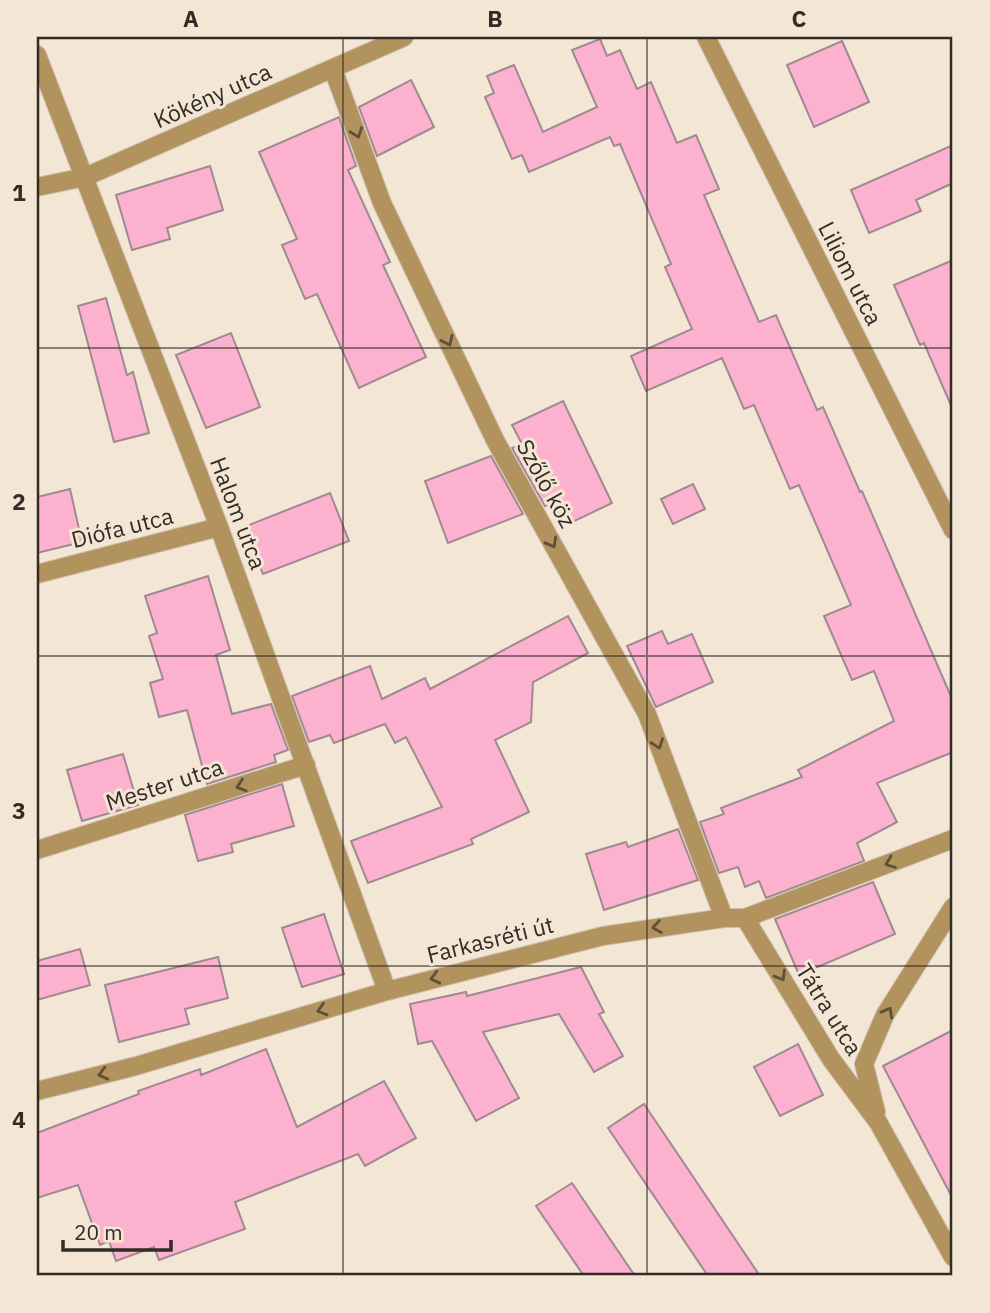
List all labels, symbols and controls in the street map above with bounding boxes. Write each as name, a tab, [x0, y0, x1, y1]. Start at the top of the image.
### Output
text: A	[183, 3, 199, 33]
text: B	[487, 3, 503, 33]
text: C	[792, 3, 807, 33]
street label: Kökény utca	[148, 56, 276, 134]
one-way arrow	[348, 126, 362, 138]
text: 1	[12, 177, 26, 207]
street label: Liliom utca	[812, 216, 890, 330]
one-way arrow	[439, 334, 453, 346]
street label: Szőlő köz	[511, 434, 583, 532]
street label: Halom utca	[204, 452, 274, 574]
text: 2	[12, 486, 26, 516]
street label: Diófa utca	[68, 500, 176, 554]
one-way arrow	[544, 536, 557, 548]
one-way arrow	[650, 738, 664, 750]
street label: Mester utca	[101, 751, 227, 817]
one-way arrow	[235, 777, 247, 792]
text: 3	[12, 795, 26, 825]
one-way arrow	[884, 855, 896, 869]
street label: Farkasréti út	[424, 909, 556, 969]
one-way arrow	[651, 920, 663, 935]
street label: Tátra utca	[790, 957, 870, 1061]
one-way arrow	[773, 969, 786, 982]
one-way arrow	[429, 970, 441, 984]
one-way arrow	[316, 1002, 328, 1017]
one-way arrow	[880, 1007, 893, 1019]
one-way arrow	[98, 1066, 110, 1080]
text: 4	[12, 1104, 26, 1134]
scale bar	[63, 1208, 172, 1252]
text: 20 m	[74, 1218, 123, 1246]

